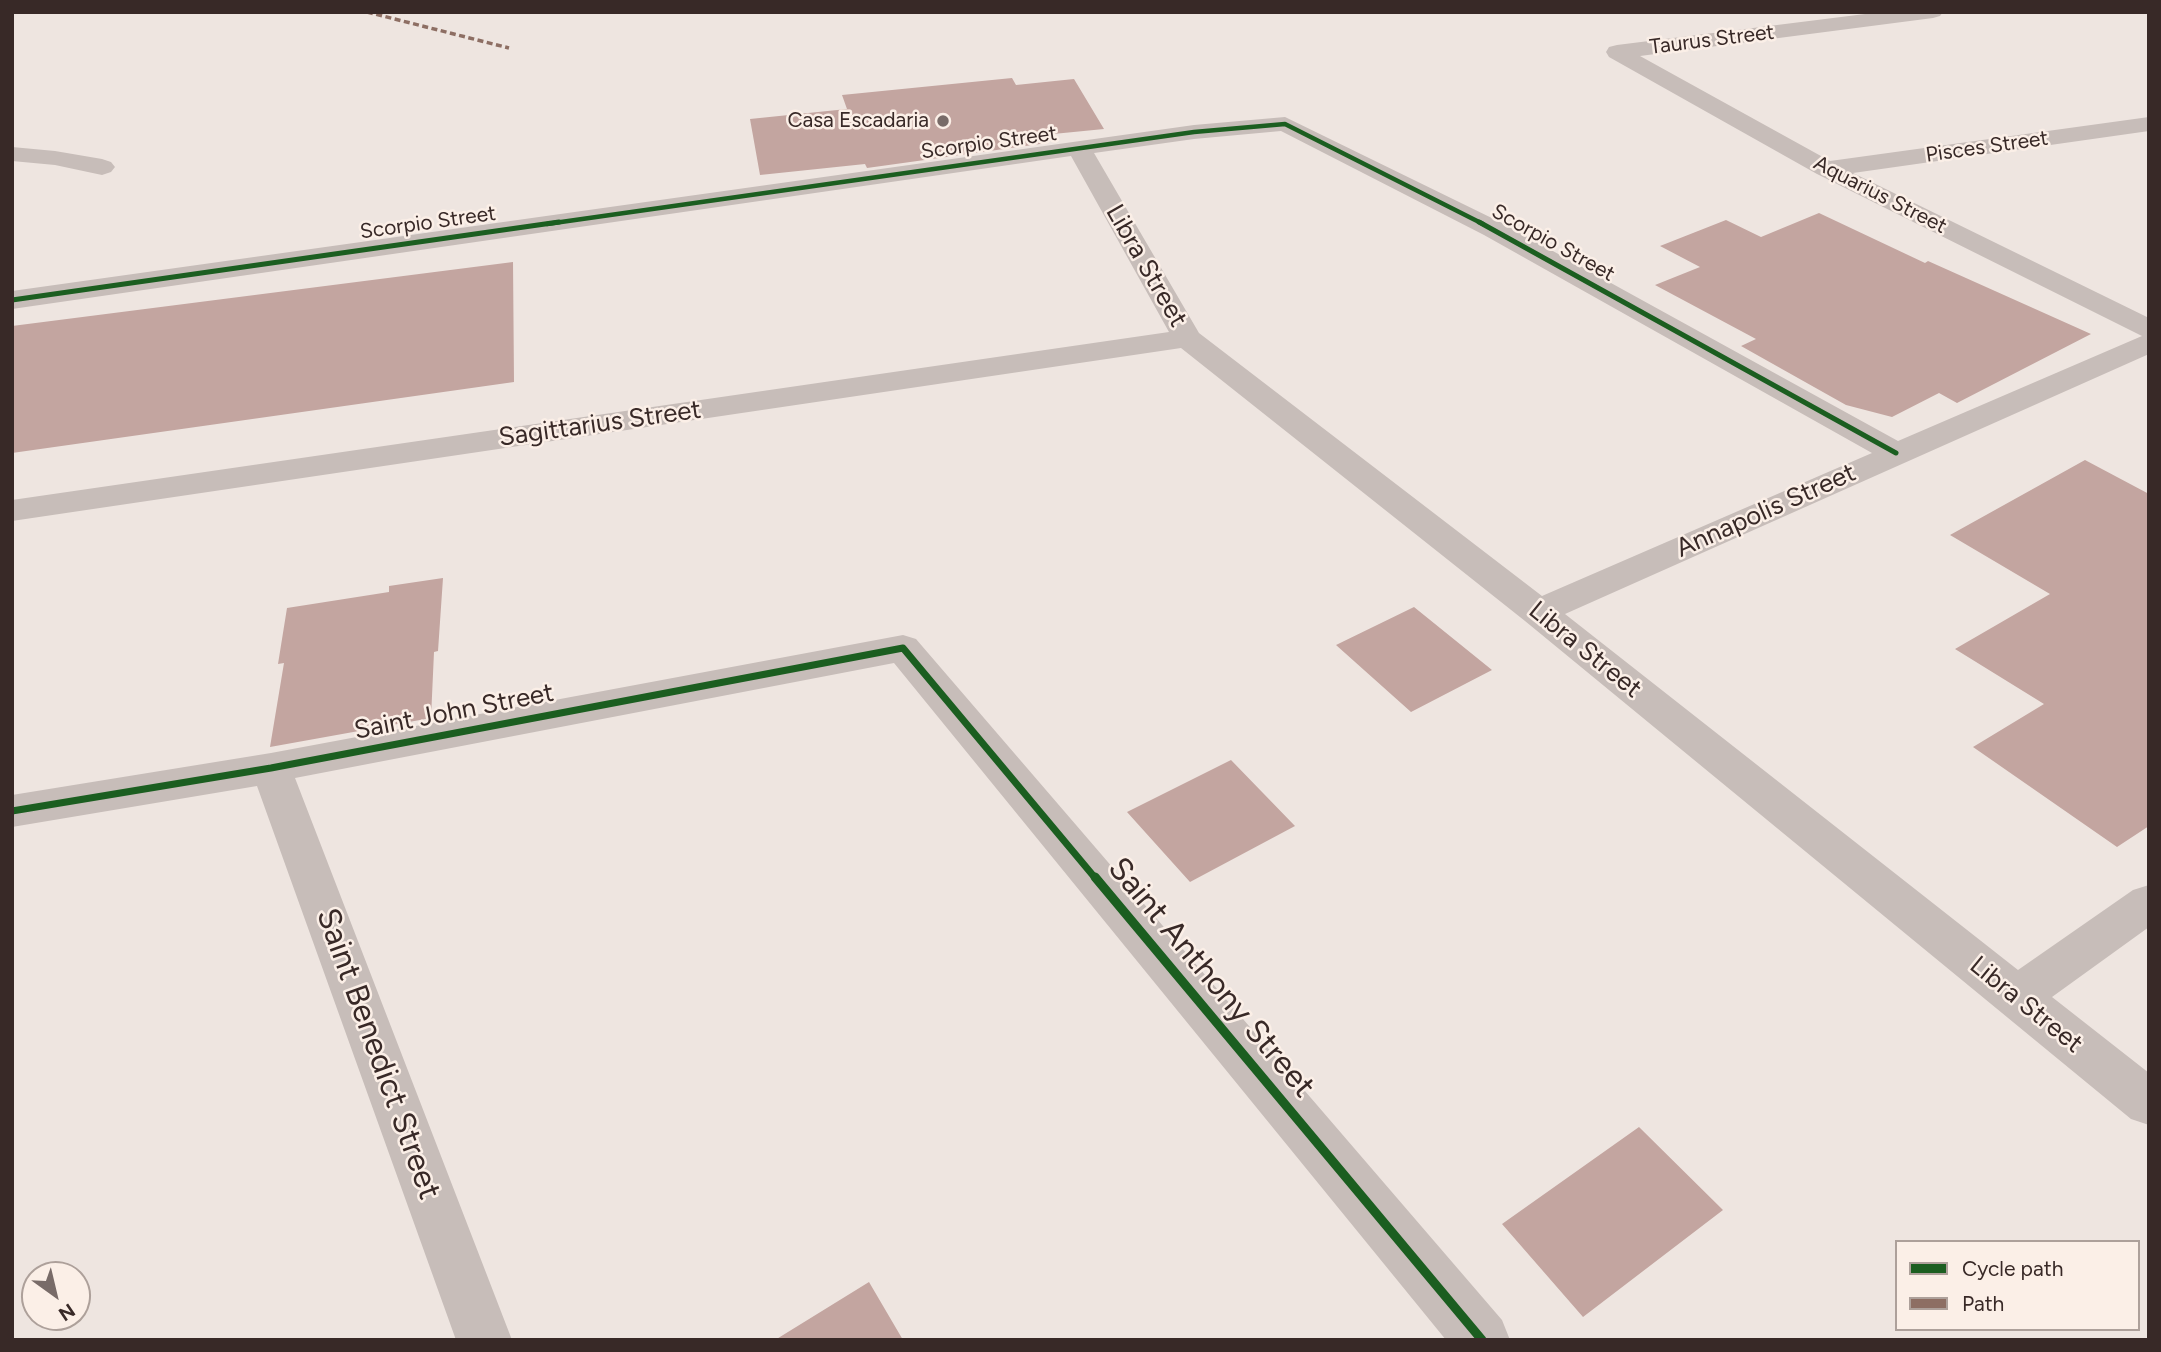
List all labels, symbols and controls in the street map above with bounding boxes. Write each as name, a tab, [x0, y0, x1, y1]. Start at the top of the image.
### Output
street label: Taurus Street	[1648, 20, 1776, 60]
place label: Casa Escadaria	[787, 108, 929, 134]
marker: Casa Escadaria	[935, 113, 951, 129]
street label: Scorpio Street	[919, 121, 1059, 165]
street label: Pisces Street	[1924, 126, 2050, 168]
street label: Aquarius Street	[1809, 151, 1951, 239]
street label: Libra Street	[1098, 199, 1194, 333]
street label: Scorpio Street	[1487, 199, 1619, 287]
street label: Scorpio Street	[358, 201, 498, 245]
street label: Sagittarius Street	[497, 394, 703, 454]
street label: Annapolis Street	[1671, 457, 1861, 565]
street label: Libra Street	[1522, 595, 1648, 705]
street label: Saint John Street	[352, 677, 556, 747]
street label: Saint Anthony Street	[1099, 850, 1323, 1106]
street label: Saint Benedict Street	[308, 903, 448, 1205]
street label: Libra Street	[1963, 950, 2089, 1060]
legend	[1895, 1240, 2140, 1331]
text: Cycle path	[1962, 1256, 2063, 1281]
north arrow	[21, 1261, 91, 1331]
text: Path	[1962, 1291, 2004, 1316]
text: N	[54, 1299, 79, 1326]

